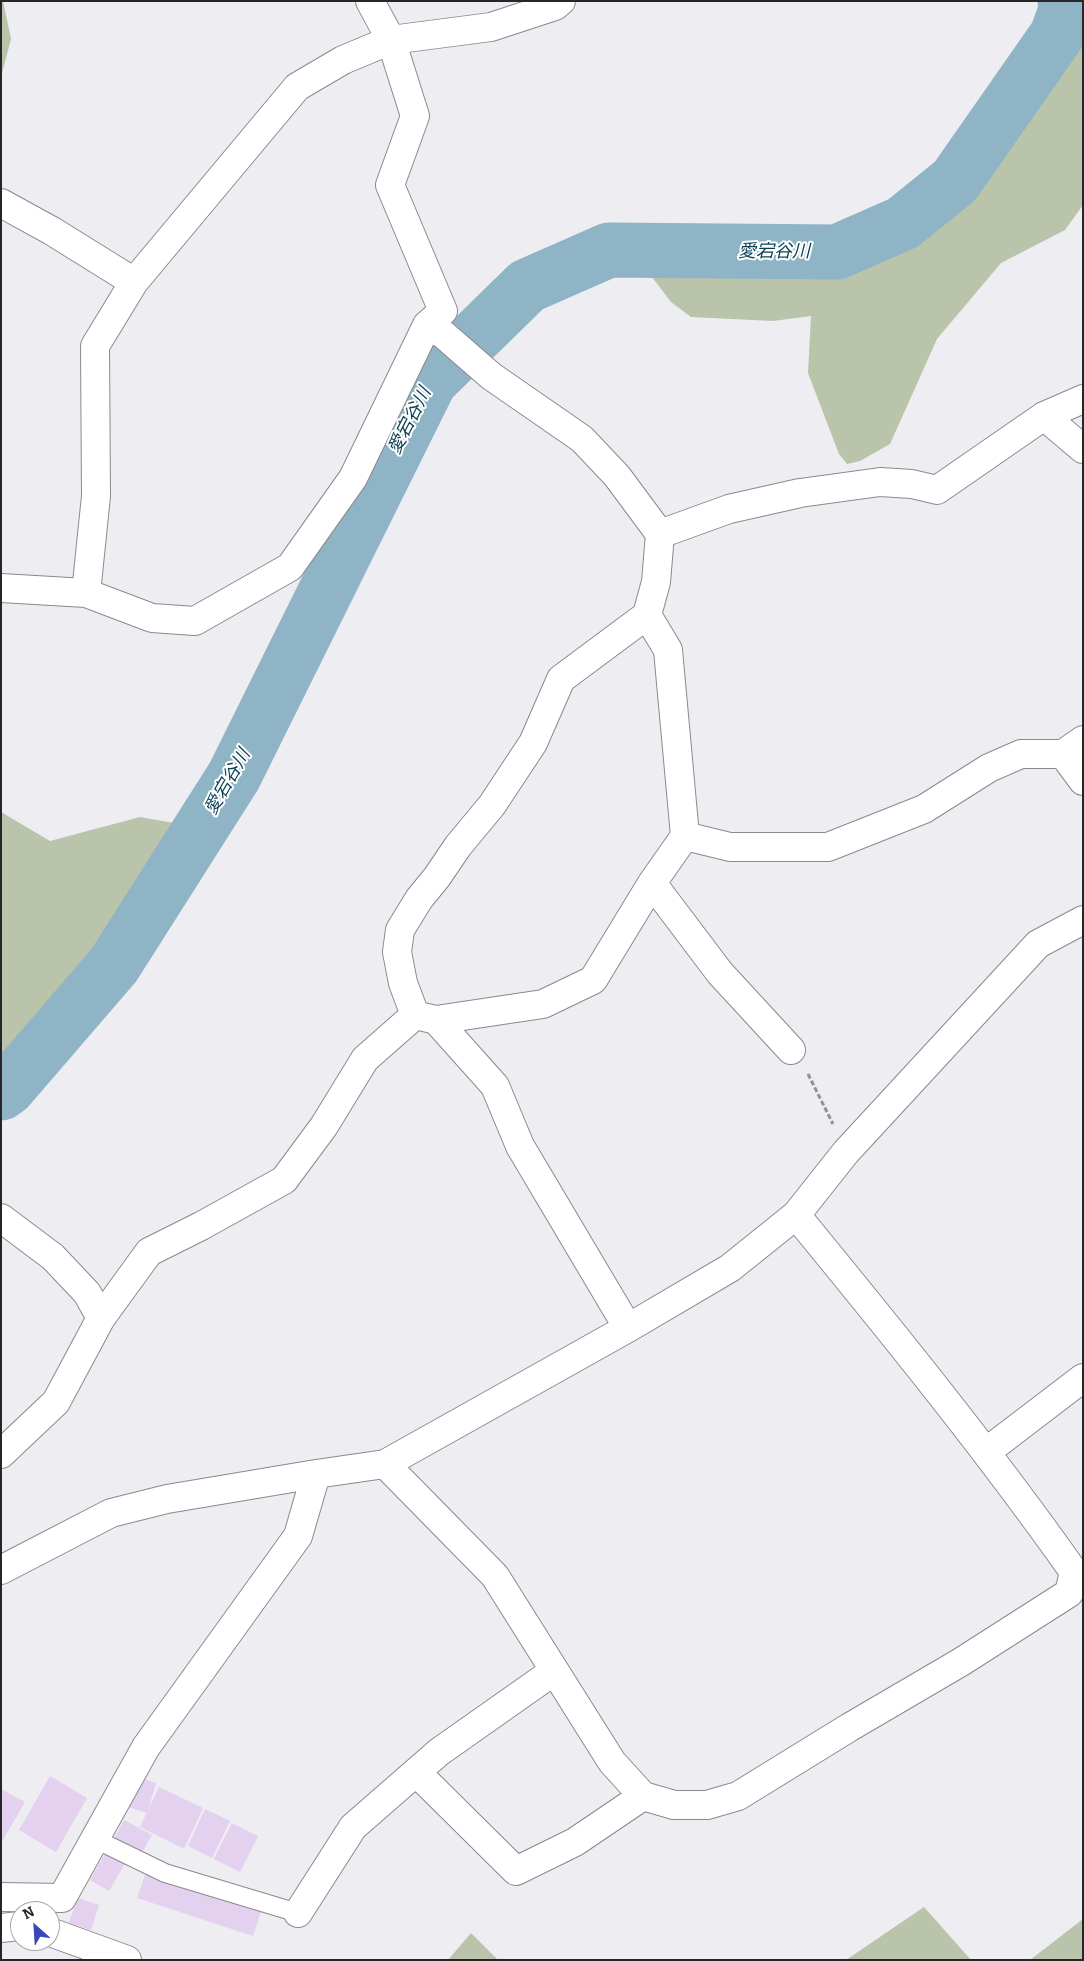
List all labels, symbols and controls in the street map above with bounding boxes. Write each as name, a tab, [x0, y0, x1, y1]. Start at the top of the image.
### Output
water label: 愛宕谷川	[738, 241, 810, 263]
water label: 愛宕谷川	[384, 384, 436, 458]
water label: 愛宕谷川	[201, 745, 255, 819]
north arrow	[10, 1901, 60, 1951]
text: N	[20, 1903, 37, 1923]

